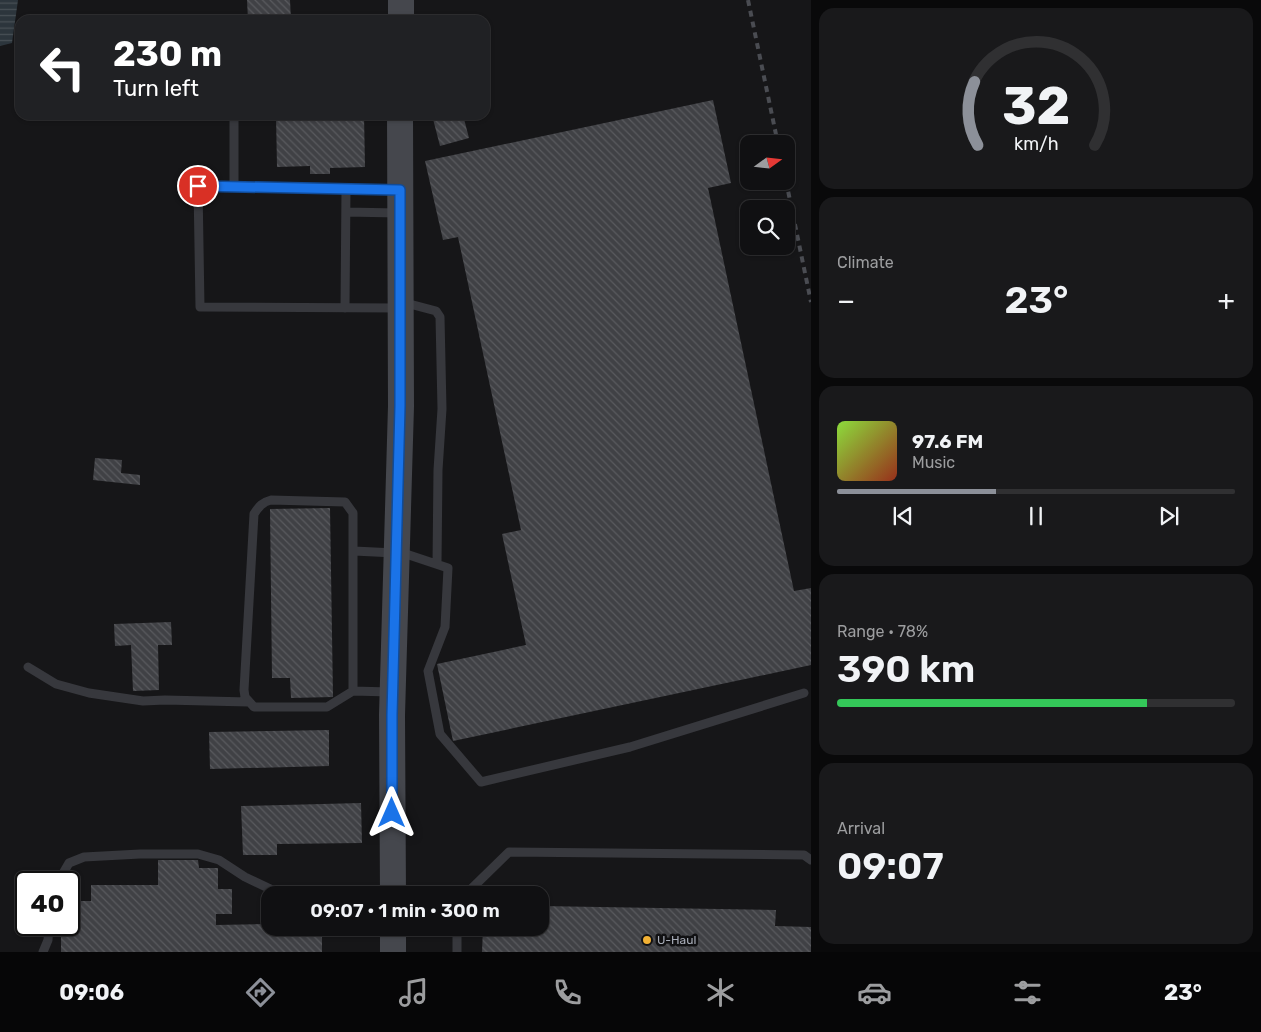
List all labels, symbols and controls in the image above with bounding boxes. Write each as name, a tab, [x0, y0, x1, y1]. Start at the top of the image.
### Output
text: 230 m	[113, 33, 222, 75]
icon: left	[30, 35, 95, 100]
text: Turn left	[113, 75, 199, 102]
text: 32	[1002, 75, 1070, 137]
text: km/h	[1014, 133, 1058, 154]
north arrow	[740, 135, 795, 190]
map controls	[740, 135, 795, 255]
pin	[177, 165, 219, 207]
icon: arrive	[184, 172, 212, 200]
button: search	[740, 200, 795, 255]
text: Climate	[837, 253, 894, 272]
text: 23°	[1004, 277, 1068, 323]
text: −	[837, 284, 855, 317]
text: +	[1218, 284, 1235, 317]
text: 97.6 FM	[912, 430, 983, 453]
text: Music	[912, 453, 955, 472]
icon: previous	[889, 502, 917, 530]
icon: pause	[1022, 502, 1050, 530]
icon: next	[1155, 502, 1183, 530]
text: Range · 78%	[837, 622, 928, 641]
text: 390 km	[837, 646, 975, 692]
position arrow	[365, 786, 417, 838]
text: Arrival	[837, 819, 885, 838]
text: 09:07	[837, 843, 944, 889]
speed limit sign: 40	[15, 871, 80, 936]
text: 09:07 · 1 min · 300 m	[310, 899, 500, 922]
place label: U-Haul	[657, 933, 696, 947]
marker: U-Haul	[641, 934, 653, 946]
icon: directions	[243, 975, 278, 1010]
icon: music	[396, 975, 431, 1010]
icon: phone	[550, 975, 585, 1010]
icon: climate	[703, 975, 738, 1010]
icon: car	[857, 975, 892, 1010]
icon: filters	[1010, 975, 1045, 1010]
text: 09:06	[59, 979, 124, 1006]
text: 23°	[1164, 979, 1202, 1006]

